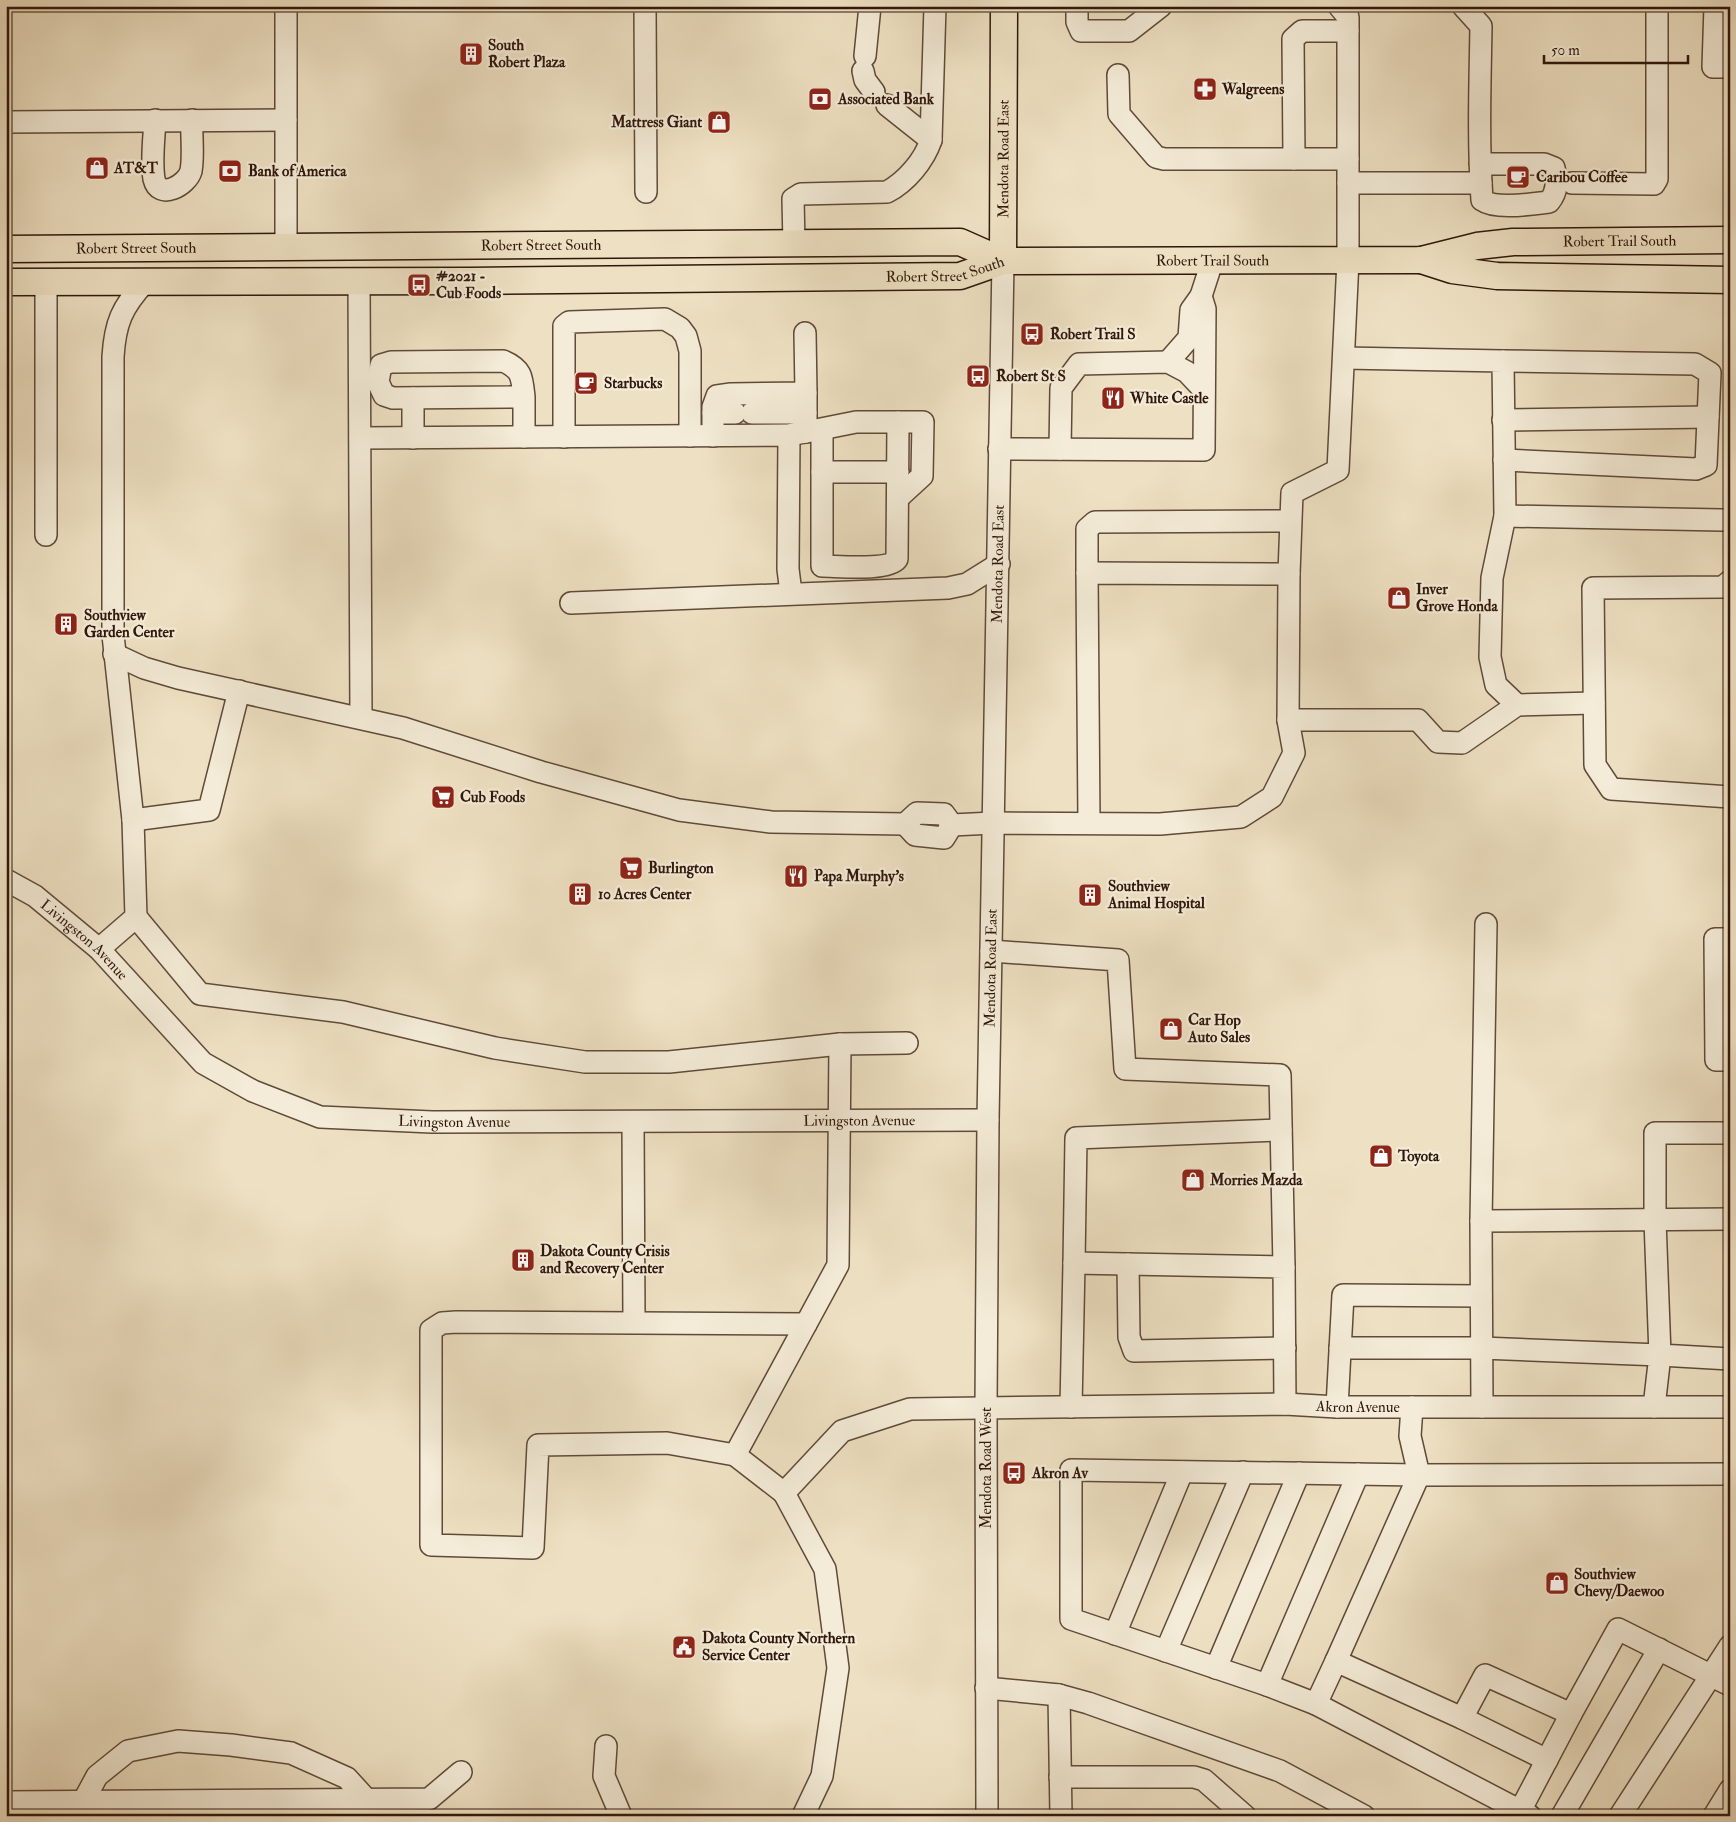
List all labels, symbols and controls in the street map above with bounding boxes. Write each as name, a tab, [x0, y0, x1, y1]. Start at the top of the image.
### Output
scale bar	[1544, 32, 1687, 64]
place label: South Robert Plaza	[488, 36, 566, 72]
building icon: South Robert Plaza	[458, 41, 484, 67]
text: 50 m	[1551, 41, 1580, 60]
pharmacy icon: Walgreens	[1192, 76, 1218, 102]
place label: Walgreens	[1221, 80, 1284, 100]
bank icon: Associated Bank	[807, 86, 833, 112]
place label: Associated Bank	[837, 90, 935, 109]
street label: Mendota Road East	[994, 100, 1013, 218]
shop icon: Mattress Giant	[706, 109, 732, 135]
place label: Mattress Giant	[610, 113, 702, 132]
shop icon: AT&T	[84, 155, 110, 181]
bank icon: Bank of America	[217, 158, 243, 184]
place label: AT&T	[113, 159, 159, 178]
place label: Bank of America	[248, 162, 347, 181]
cafe icon: Caribou Coffee	[1505, 164, 1531, 190]
place label: Caribou Coffee	[1536, 168, 1628, 187]
street label: Robert Trail South	[1563, 231, 1676, 251]
street label: Robert Street South	[481, 235, 601, 255]
street label: Robert Street South	[76, 238, 196, 258]
street label: Robert Trail South	[1156, 251, 1269, 270]
street label: Robert Street South	[886, 252, 1007, 286]
place label: #2021 - Cub Foods	[436, 267, 501, 303]
bus stop icon: #2021 - Cub Foods	[406, 272, 432, 298]
bus stop icon: Robert Trail S	[1019, 321, 1045, 347]
place label: Robert Trail S	[1050, 325, 1136, 344]
bus stop icon: Robert St S	[965, 363, 991, 389]
place label: Robert St S	[996, 367, 1066, 386]
cafe icon: Starbucks	[573, 370, 599, 396]
place label: Starbucks	[604, 374, 662, 393]
restaurant icon: White Castle	[1100, 385, 1126, 411]
place label: White Castle	[1129, 389, 1209, 408]
street label: Mendota Road East	[987, 504, 1008, 624]
place label: Inver Grove Honda	[1416, 580, 1498, 616]
shop icon: Inver Grove Honda	[1386, 585, 1412, 611]
place label: Southview Garden Center	[84, 606, 175, 642]
building icon: Southview Garden Center	[53, 611, 79, 637]
supermarket icon: Cub Foods	[430, 784, 456, 810]
place label: Cub Foods	[460, 788, 525, 807]
supermarket icon: Burlington	[618, 855, 644, 881]
place label: Burlington	[648, 859, 714, 879]
restaurant icon: Papa Murphy's	[783, 863, 809, 889]
place label: Papa Murphy's	[814, 867, 904, 887]
place label: Southview Animal Hospital	[1107, 877, 1205, 914]
building icon: 10 Acres Center	[567, 881, 593, 907]
building icon: Southview Animal Hospital	[1077, 882, 1103, 908]
place label: 10 Acres Center	[598, 885, 692, 904]
street label: Livingston Avenue	[37, 895, 132, 984]
street label: Mendota Road East	[980, 908, 1001, 1028]
place label: Car Hop Auto Sales	[1187, 1011, 1250, 1047]
shop icon: Car Hop Auto Sales	[1158, 1016, 1184, 1042]
street label: Livingston Avenue	[398, 1111, 510, 1132]
street label: Livingston Avenue	[803, 1111, 915, 1130]
shop icon: Toyota	[1368, 1143, 1394, 1169]
place label: Toyota	[1397, 1147, 1440, 1167]
shop icon: Morries Mazda	[1180, 1167, 1206, 1193]
place label: Morries Mazda	[1209, 1171, 1303, 1190]
place label: Dakota County Crisis and Recovery Center	[540, 1242, 670, 1279]
building icon: Dakota County Crisis and Recovery Center	[510, 1247, 536, 1273]
street label: Akron Avenue	[1314, 1396, 1400, 1417]
street label: Mendota Road West	[977, 1407, 996, 1529]
bus stop icon: Akron Av	[1001, 1460, 1027, 1486]
place label: Akron Av	[1031, 1464, 1089, 1483]
place label: Southview Chevy/Daewoo	[1574, 1565, 1665, 1602]
shop icon: Southview Chevy/Daewoo	[1544, 1570, 1570, 1596]
place label: Dakota County Northern Service Center	[702, 1629, 855, 1665]
public building icon: Dakota County Northern Service Center	[671, 1634, 697, 1660]

